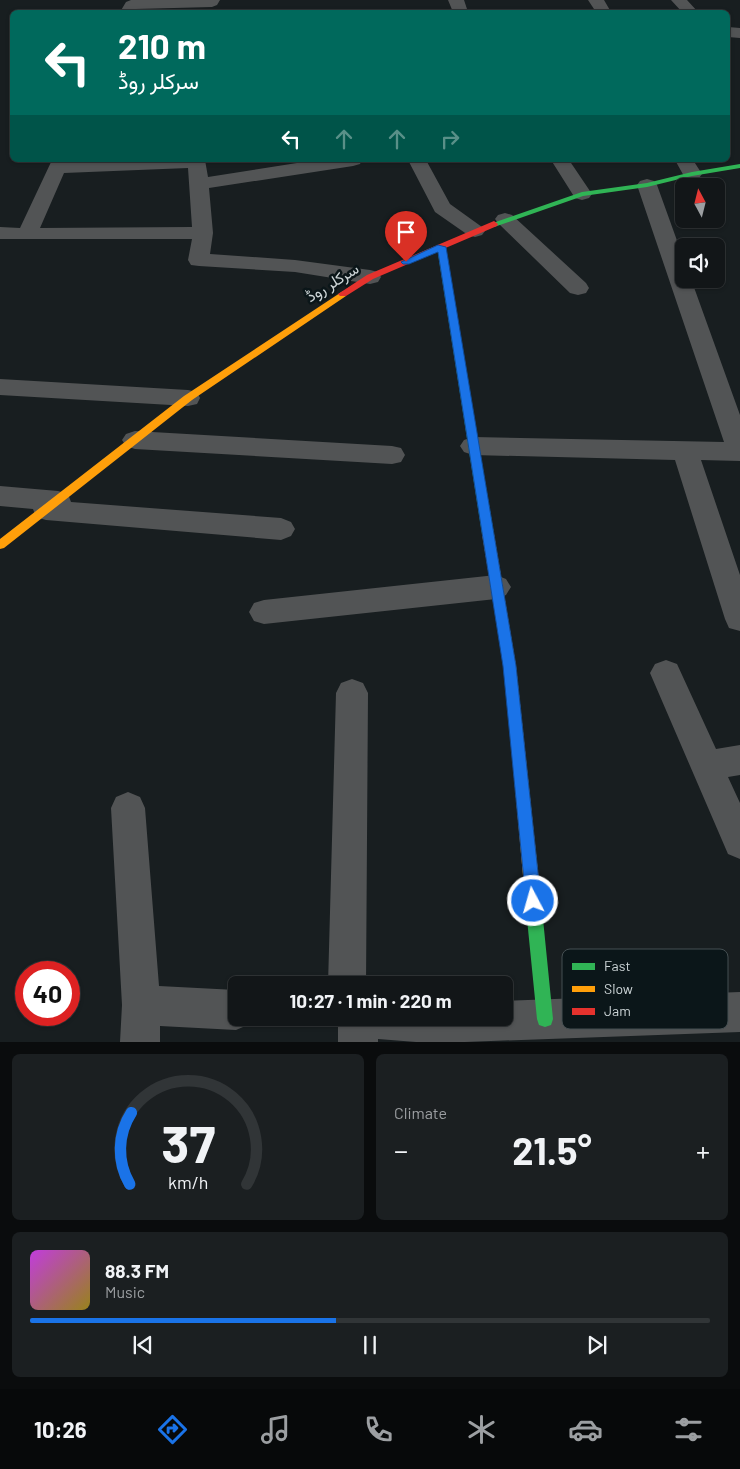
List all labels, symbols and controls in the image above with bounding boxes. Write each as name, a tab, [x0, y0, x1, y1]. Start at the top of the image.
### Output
text: 210 m	[118, 24, 206, 66]
icon: left	[35, 30, 100, 95]
text: سرکلر روڈ	[118, 67, 199, 93]
icon: left	[277, 125, 305, 153]
icon: ahead	[330, 125, 358, 153]
icon: ahead	[383, 125, 411, 153]
icon: right	[436, 125, 464, 153]
north arrow	[675, 178, 725, 228]
map controls	[675, 178, 725, 288]
pin	[385, 211, 427, 262]
icon: arrive	[392, 218, 420, 246]
button: sound	[675, 238, 725, 288]
street label: سرکلر روڈ	[302, 258, 363, 307]
position arrow	[506, 874, 558, 926]
legend	[562, 949, 728, 1029]
text: Fast	[604, 957, 630, 974]
speed limit sign: 40	[15, 961, 80, 1026]
text: Slow	[604, 980, 633, 997]
text: 10:27 · 1 min · 220 m	[289, 989, 452, 1012]
text: Jam	[604, 1002, 631, 1019]
text: Climate	[394, 1103, 447, 1122]
text: 37	[161, 1111, 215, 1173]
text: 21.5°	[512, 1127, 592, 1173]
text: −	[394, 1133, 408, 1167]
text: +	[696, 1133, 710, 1167]
text: km/h	[168, 1171, 208, 1193]
text: 88.3 FM	[105, 1259, 169, 1282]
text: Music	[105, 1282, 145, 1301]
icon: previous	[129, 1331, 157, 1359]
icon: pause	[356, 1331, 384, 1359]
icon: next	[583, 1331, 611, 1359]
icon: directions	[155, 1412, 190, 1447]
icon: music	[258, 1412, 293, 1447]
icon: phone	[361, 1412, 396, 1447]
icon: climate	[464, 1412, 499, 1447]
icon: car	[568, 1412, 603, 1447]
icon: filters	[671, 1412, 706, 1447]
text: 10:26	[34, 1416, 87, 1442]

